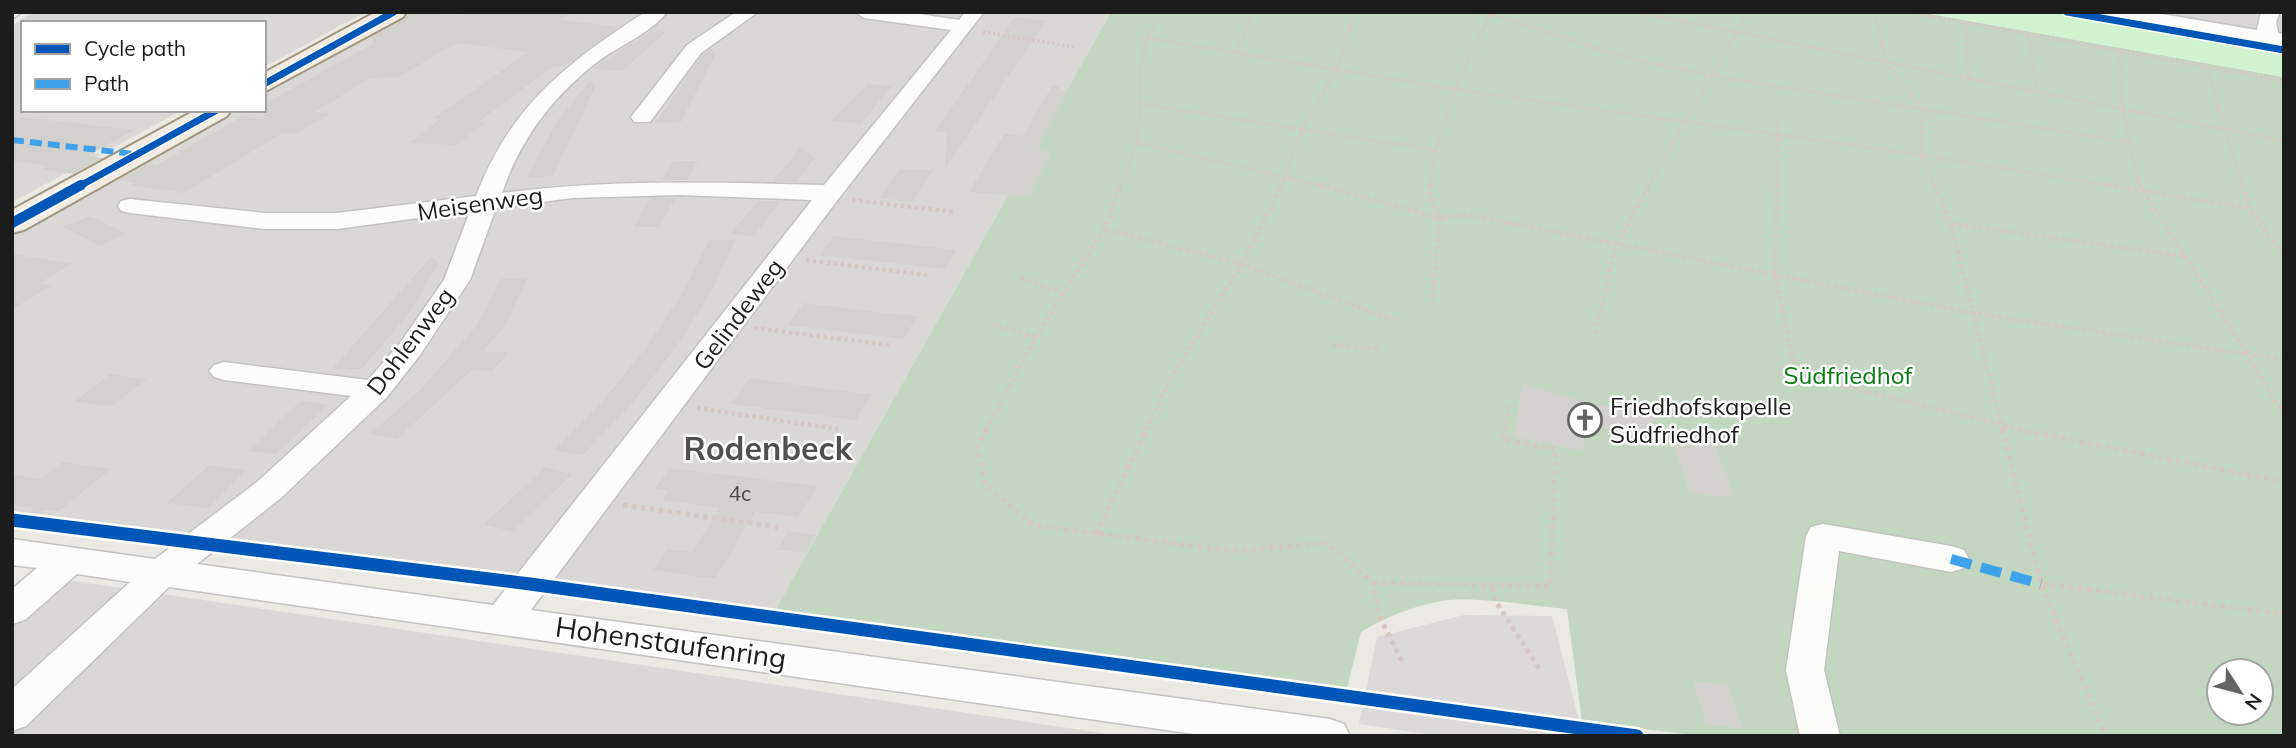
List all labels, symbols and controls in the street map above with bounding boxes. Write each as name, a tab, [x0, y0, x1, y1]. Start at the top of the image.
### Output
legend	[21, 21, 266, 112]
text: Cycle path	[84, 35, 186, 61]
text: Path	[84, 70, 129, 96]
street label: Meisenweg	[415, 179, 545, 227]
street label: Gelindeweg	[686, 252, 790, 376]
street label: Dohlenweg	[360, 281, 460, 401]
park label: Südfriedhof	[1784, 360, 1913, 390]
place label: Friedhofskapelle Südfriedhof	[1610, 391, 1791, 449]
church icon: Friedhofskapelle Südfriedhof	[1566, 401, 1604, 439]
district label: Rodenbeck	[684, 428, 854, 468]
house number: 4c	[729, 480, 752, 506]
street label: Hohenstaufenring	[553, 608, 789, 676]
north arrow	[2205, 657, 2275, 727]
text: N	[2240, 689, 2268, 715]

